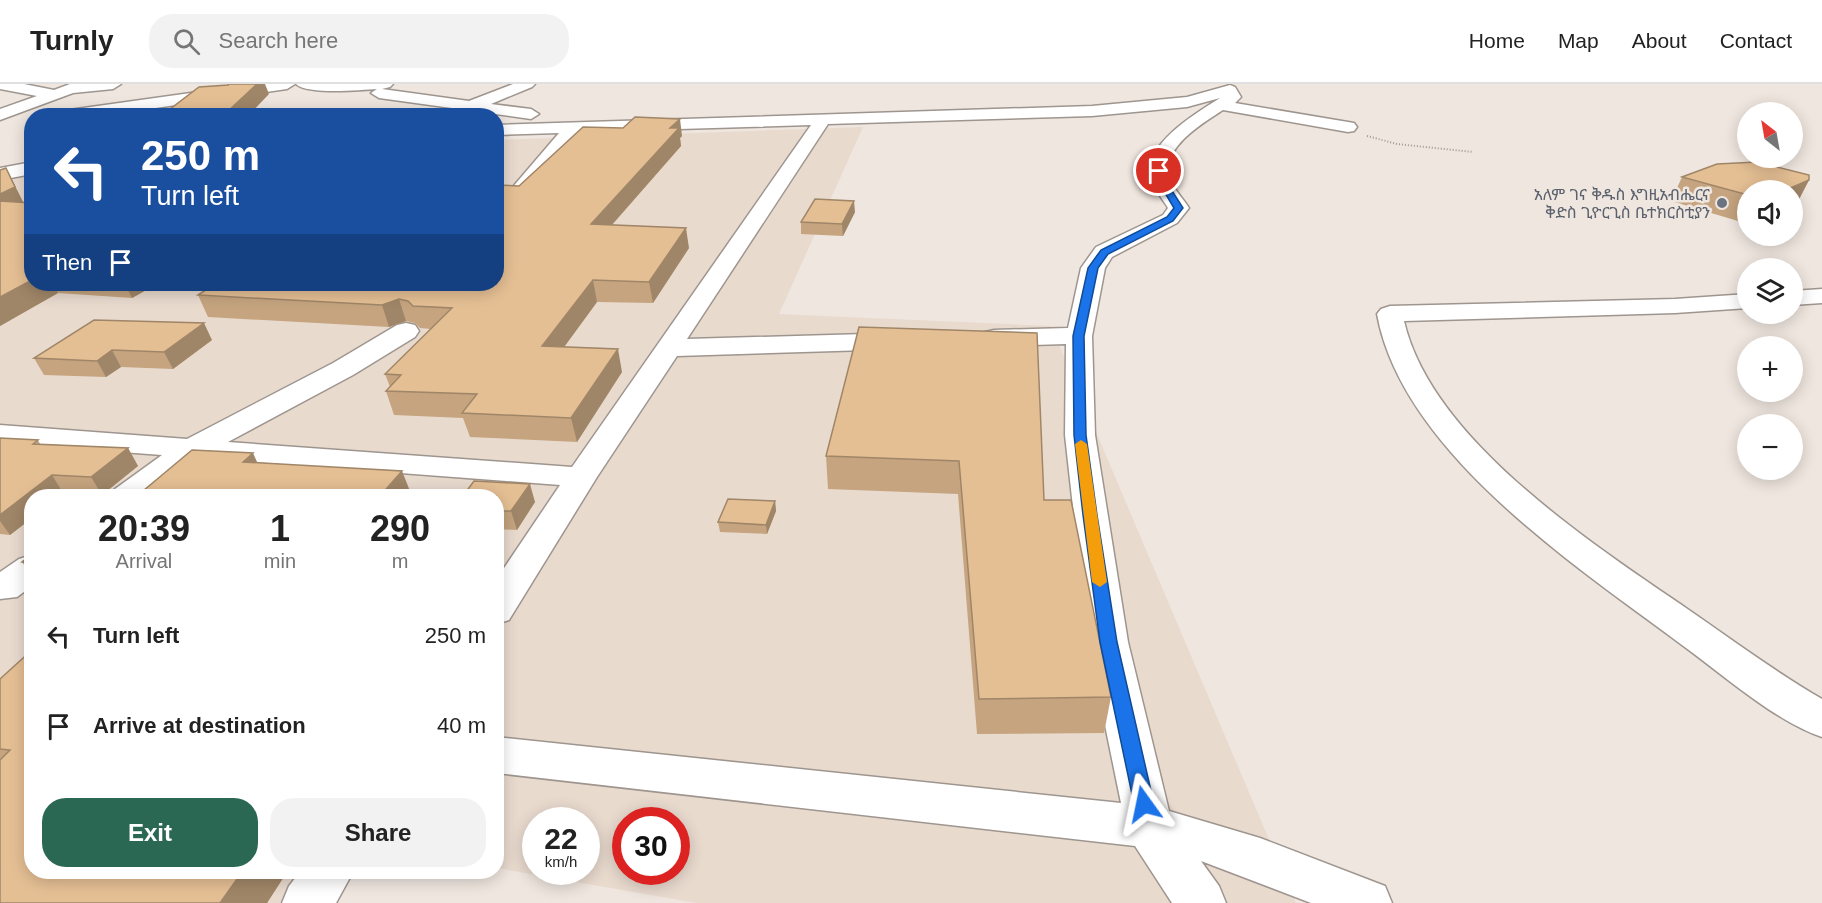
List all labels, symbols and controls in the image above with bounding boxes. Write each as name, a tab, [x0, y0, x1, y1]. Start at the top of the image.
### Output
search box	[149, 14, 569, 68]
text: Turnly	[30, 25, 113, 56]
icon: search	[170, 25, 203, 58]
text: Search here	[218, 28, 338, 53]
text: Home	[1469, 29, 1525, 52]
text: Map	[1558, 29, 1599, 52]
text: About	[1632, 29, 1687, 52]
text: Contact	[1720, 29, 1792, 52]
north arrow	[1737, 102, 1803, 168]
map controls	[1737, 102, 1803, 480]
icon: left	[42, 132, 120, 210]
text: 250 m	[141, 132, 260, 179]
pin	[1133, 145, 1184, 196]
icon: arrive	[1142, 154, 1175, 187]
button: sound	[1737, 180, 1803, 246]
text: Turn left	[141, 181, 239, 211]
place label: አለም ገና ቅዱስ እግዚአብሔርና ቅድስ ጊዮርጊስ ቤተክርስቲያን	[1534, 186, 1710, 221]
marker: አለም ገና ቅዱስ እግዚአብሔርና ቅድስ ጊዮርጊስ ቤተክርስቲያን	[1715, 196, 1729, 210]
icon: arrive	[104, 246, 137, 279]
text: Then	[42, 250, 92, 275]
button: layers	[1737, 258, 1803, 324]
button: +	[1737, 336, 1803, 402]
button: −	[1737, 414, 1803, 480]
text: 20:39	[98, 508, 190, 549]
text: 1	[270, 508, 290, 549]
text: 290	[370, 508, 430, 549]
text: Arrival	[116, 550, 172, 572]
text: min	[264, 550, 296, 572]
text: m	[392, 550, 408, 572]
icon: left	[42, 620, 75, 653]
text: Turn left	[93, 623, 179, 648]
text: 250 m	[425, 623, 486, 648]
icon: arrive	[42, 710, 75, 743]
text: Arrive at destination	[93, 713, 306, 738]
text: 40 m	[437, 713, 486, 738]
position arrow	[1112, 772, 1176, 836]
button: Exit	[42, 798, 258, 867]
button: Share	[270, 798, 486, 867]
speed limit sign: 30	[612, 807, 690, 885]
text: 22	[544, 822, 578, 855]
text: km/h	[545, 853, 577, 870]

